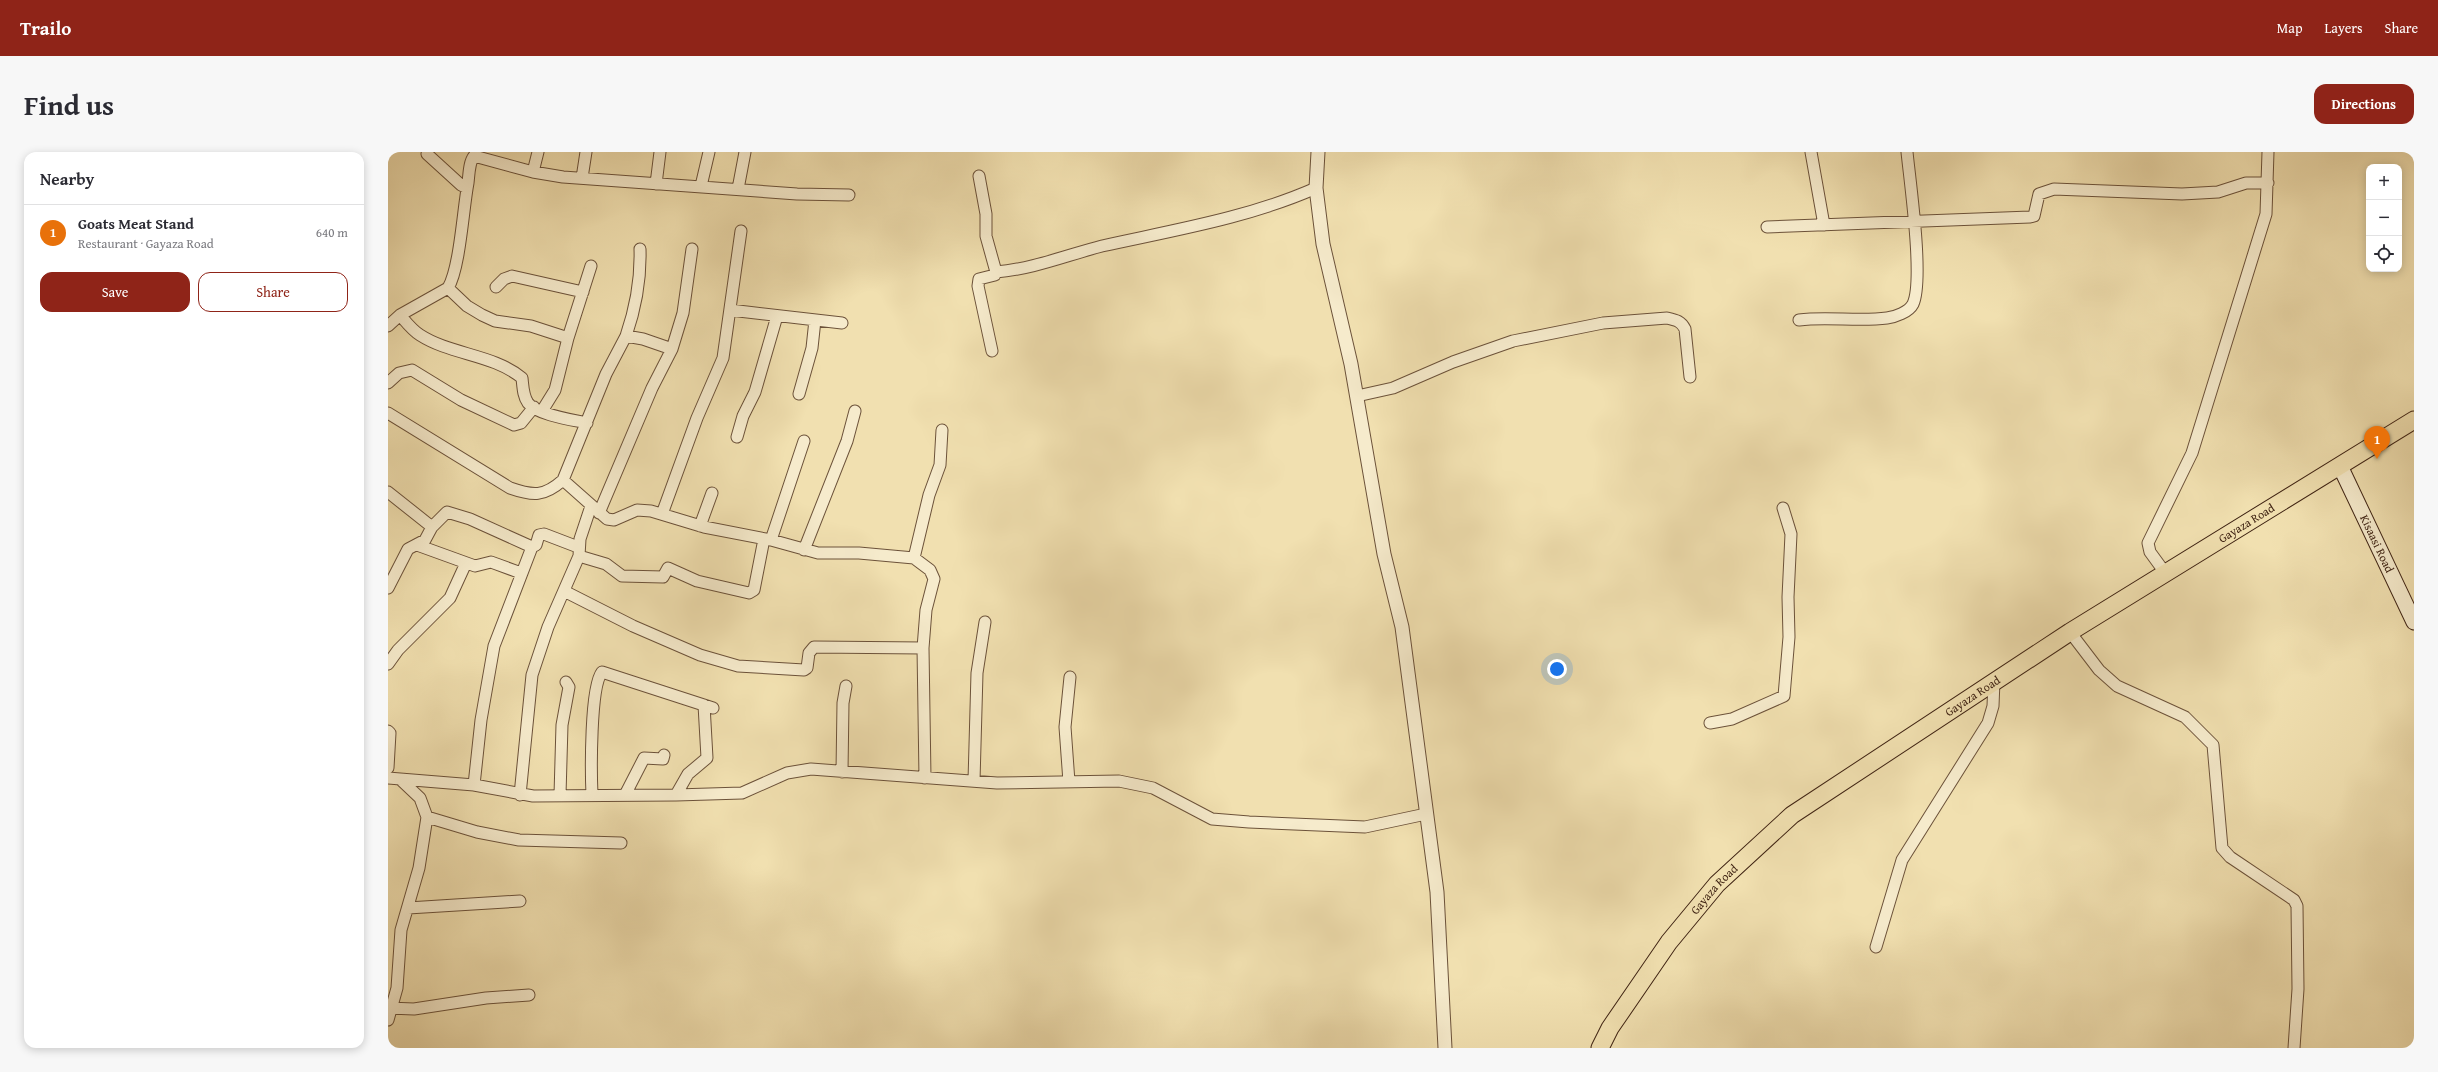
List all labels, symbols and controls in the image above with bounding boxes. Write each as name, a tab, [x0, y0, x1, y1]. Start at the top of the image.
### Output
text: Trailo	[20, 14, 71, 42]
text: Map	[2277, 18, 2303, 38]
text: Layers	[2325, 18, 2363, 38]
text: Share	[2385, 18, 2418, 38]
text: Find us	[24, 84, 114, 125]
button: Directions	[2314, 84, 2414, 124]
map controls	[2366, 164, 2402, 272]
button: +	[2366, 164, 2402, 200]
text: Nearby	[40, 166, 94, 191]
button: −	[2366, 200, 2402, 236]
text: Goats Meat Stand	[78, 213, 194, 234]
text: 1	[50, 223, 56, 242]
text: 640 m	[316, 223, 348, 242]
text: Restaurant · Gayaza Road	[78, 234, 214, 253]
button: locate	[2366, 236, 2402, 272]
button: Save	[40, 272, 190, 312]
button: Share	[198, 272, 348, 312]
pin: 1	[2364, 426, 2390, 459]
street label: Gayaza Road	[2215, 499, 2278, 547]
street label: Kisaasi Road	[2356, 512, 2399, 576]
your location	[1547, 659, 1567, 679]
street label: Gayaza Road	[1941, 671, 2004, 720]
street label: Gayaza Road	[1686, 860, 1742, 918]

